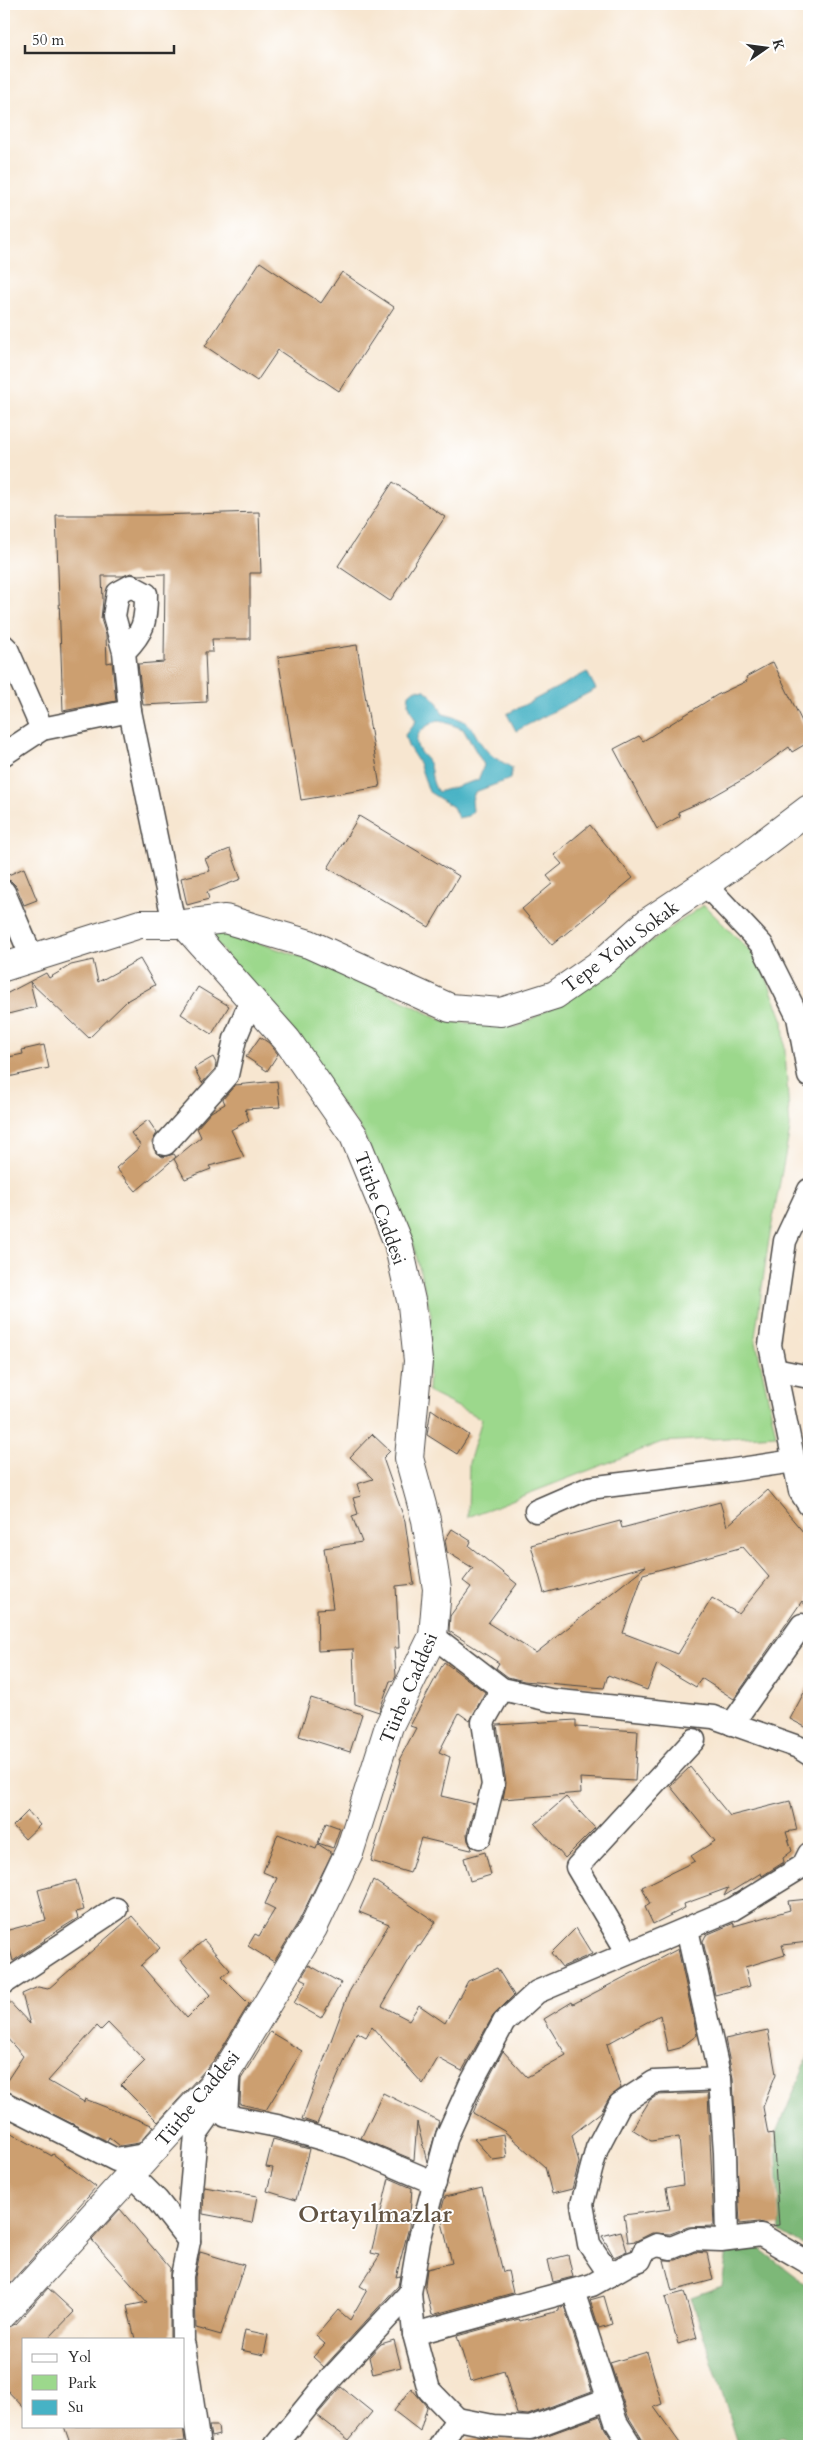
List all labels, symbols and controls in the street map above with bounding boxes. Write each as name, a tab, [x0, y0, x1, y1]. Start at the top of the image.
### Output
scale bar	[25, 22, 174, 54]
north arrow	[740, 22, 790, 72]
text: 50 m	[32, 30, 64, 50]
text: K	[768, 37, 789, 53]
street label: Tepe Yolu Sokak	[557, 894, 685, 999]
street label: Türbe Caddesi	[348, 1148, 413, 1268]
street label: Türbe Caddesi	[374, 1629, 444, 1748]
street label: Türbe Caddesi	[150, 2045, 246, 2152]
district label: Ortayılmazlar	[298, 2198, 452, 2231]
legend	[22, 2338, 185, 2428]
text: Yol	[68, 2347, 91, 2367]
text: Park	[68, 2373, 97, 2393]
text: Su	[68, 2397, 84, 2417]

